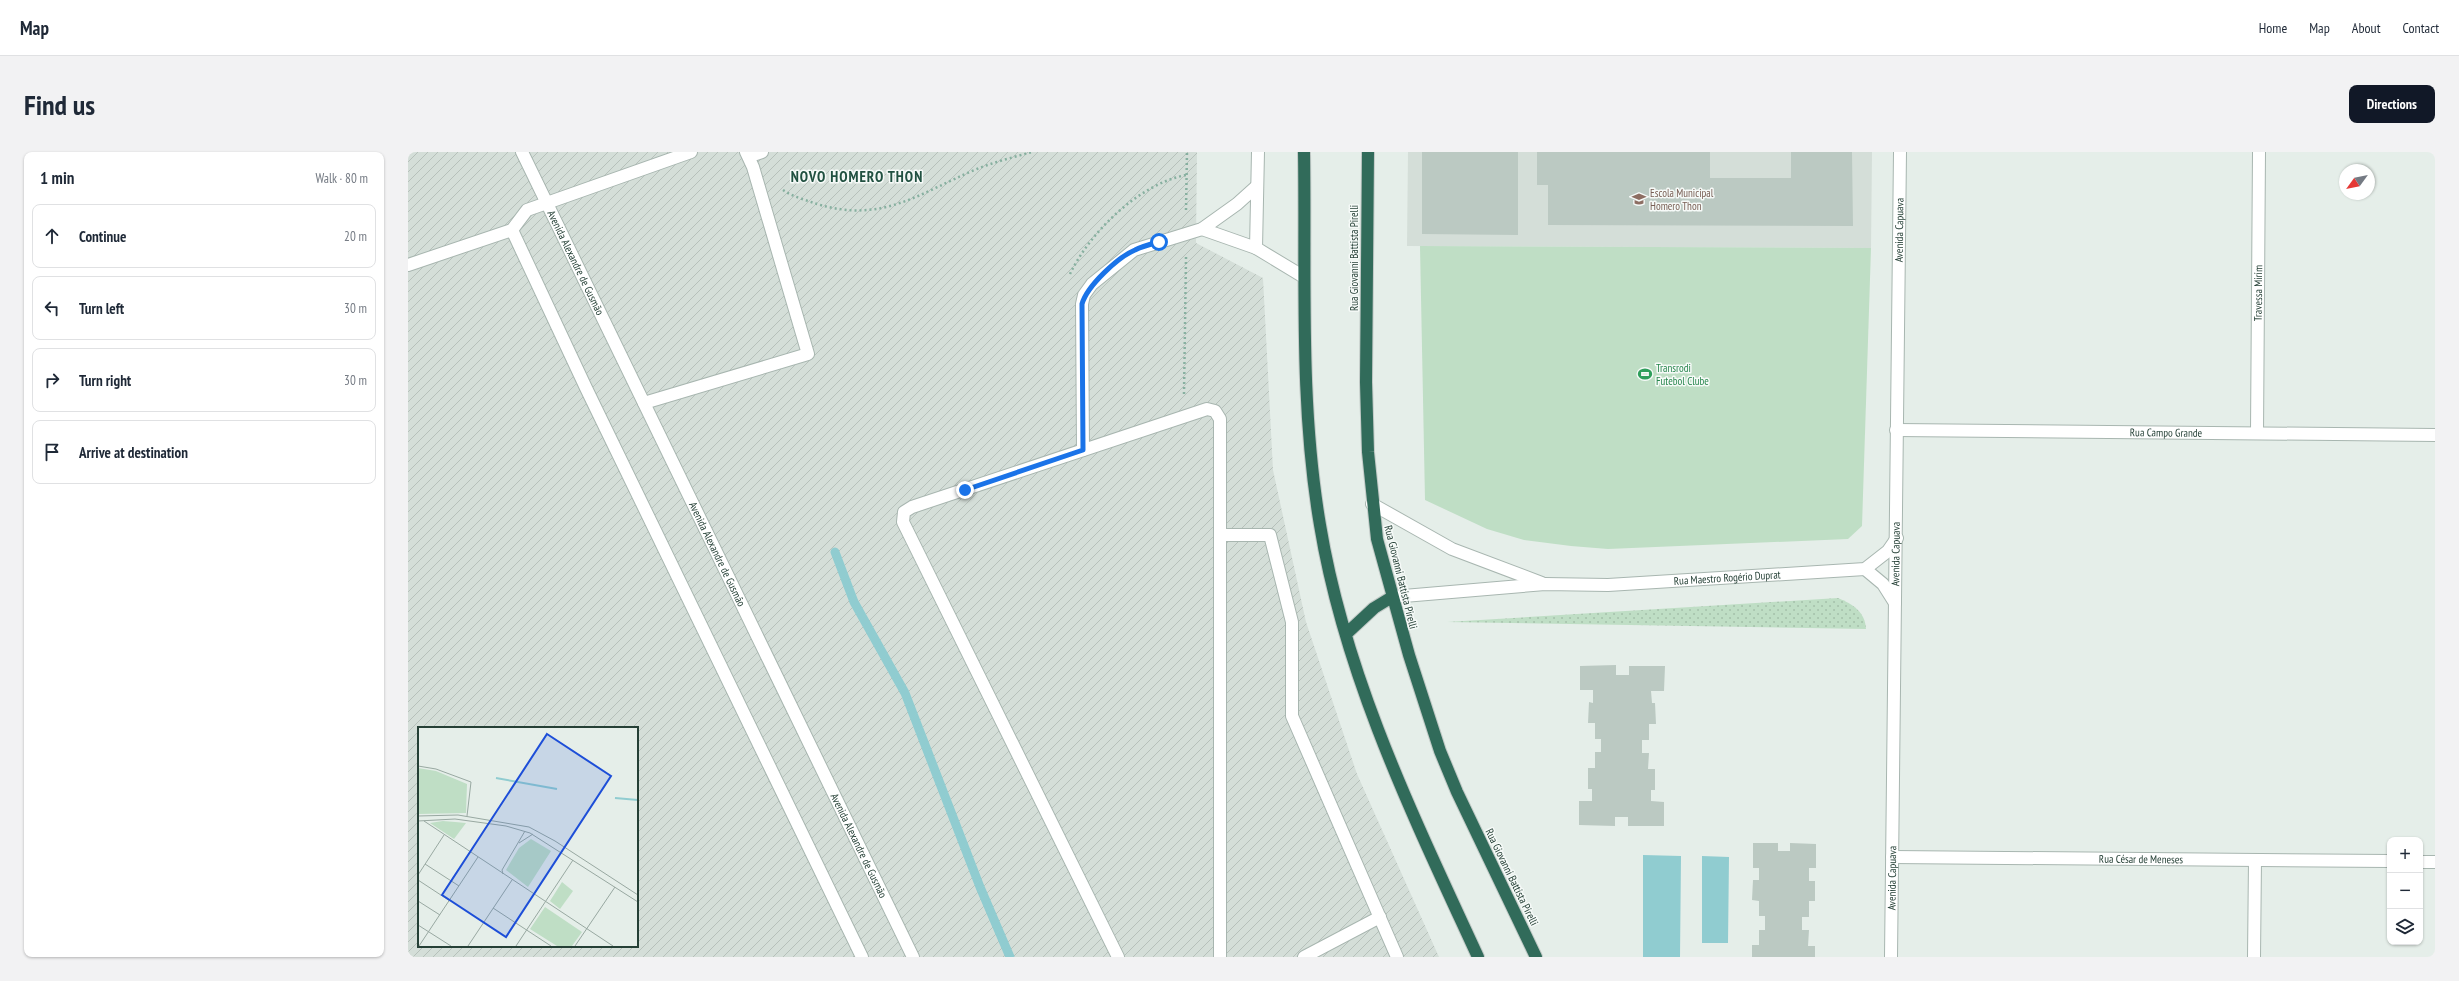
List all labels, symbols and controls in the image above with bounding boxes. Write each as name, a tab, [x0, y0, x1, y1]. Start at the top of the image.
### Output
text: Map	[20, 16, 49, 40]
text: Home	[2259, 19, 2287, 37]
text: Map	[2309, 19, 2330, 37]
text: About	[2352, 19, 2381, 37]
text: Contact	[2403, 19, 2439, 37]
button: Directions	[2349, 85, 2435, 123]
text: Find us	[24, 86, 95, 123]
north arrow	[2339, 164, 2375, 200]
text: 1 min	[40, 167, 74, 189]
district label: NOVO HOMERO THON	[791, 167, 923, 186]
text: Walk · 80 m	[316, 170, 368, 187]
place label: Escola Municipal Homero Thon	[1650, 186, 1714, 213]
school or university icon: Escola Municipal Homero Thon	[1631, 191, 1647, 207]
street label: Avenida Capuava	[1892, 198, 1906, 262]
street label: Rua Giovanni Battista Pirelli	[1347, 205, 1361, 311]
street label: Avenida Alexandre de Gusmão	[544, 208, 607, 317]
icon: ahead	[41, 225, 63, 247]
text: Continue	[79, 227, 126, 246]
text: 20 m	[344, 228, 367, 245]
route start	[1150, 233, 1168, 251]
street label: Travessa Mirim	[2251, 265, 2265, 321]
icon: left	[41, 297, 63, 319]
text: Turn left	[79, 299, 124, 318]
text: 30 m	[344, 300, 367, 317]
place label: Transrodi Futebol Clube	[1656, 361, 1709, 388]
sports icon: Transrodi Futebol Clube	[1637, 366, 1653, 382]
icon: right	[41, 369, 63, 391]
text: Turn right	[79, 371, 131, 390]
text: 30 m	[344, 372, 367, 389]
street label: Rua Campo Grande	[2130, 425, 2203, 440]
icon: arrive	[41, 441, 63, 463]
text: Arrive at destination	[79, 443, 188, 462]
route end	[956, 481, 974, 499]
street label: Avenida Alexandre de Gusmão	[686, 499, 749, 609]
street label: Avenida Capuava	[1888, 522, 1903, 586]
street label: Rua Giovanni Battista Pirelli	[1381, 524, 1421, 630]
street label: Rua Maestro Rogério Duprat	[1673, 567, 1781, 588]
inset map	[418, 727, 638, 947]
street label: Avenida Alexandre de Gusmão	[828, 791, 890, 900]
street label: Rua Giovanni Battista Pirelli	[1482, 826, 1542, 928]
map controls	[2387, 837, 2423, 945]
button: +	[2387, 837, 2423, 873]
street label: Avenida Capuava	[1885, 846, 1899, 910]
street label: Rua César de Meneses	[2099, 852, 2183, 866]
button: −	[2387, 873, 2423, 909]
button: layers	[2387, 909, 2423, 945]

